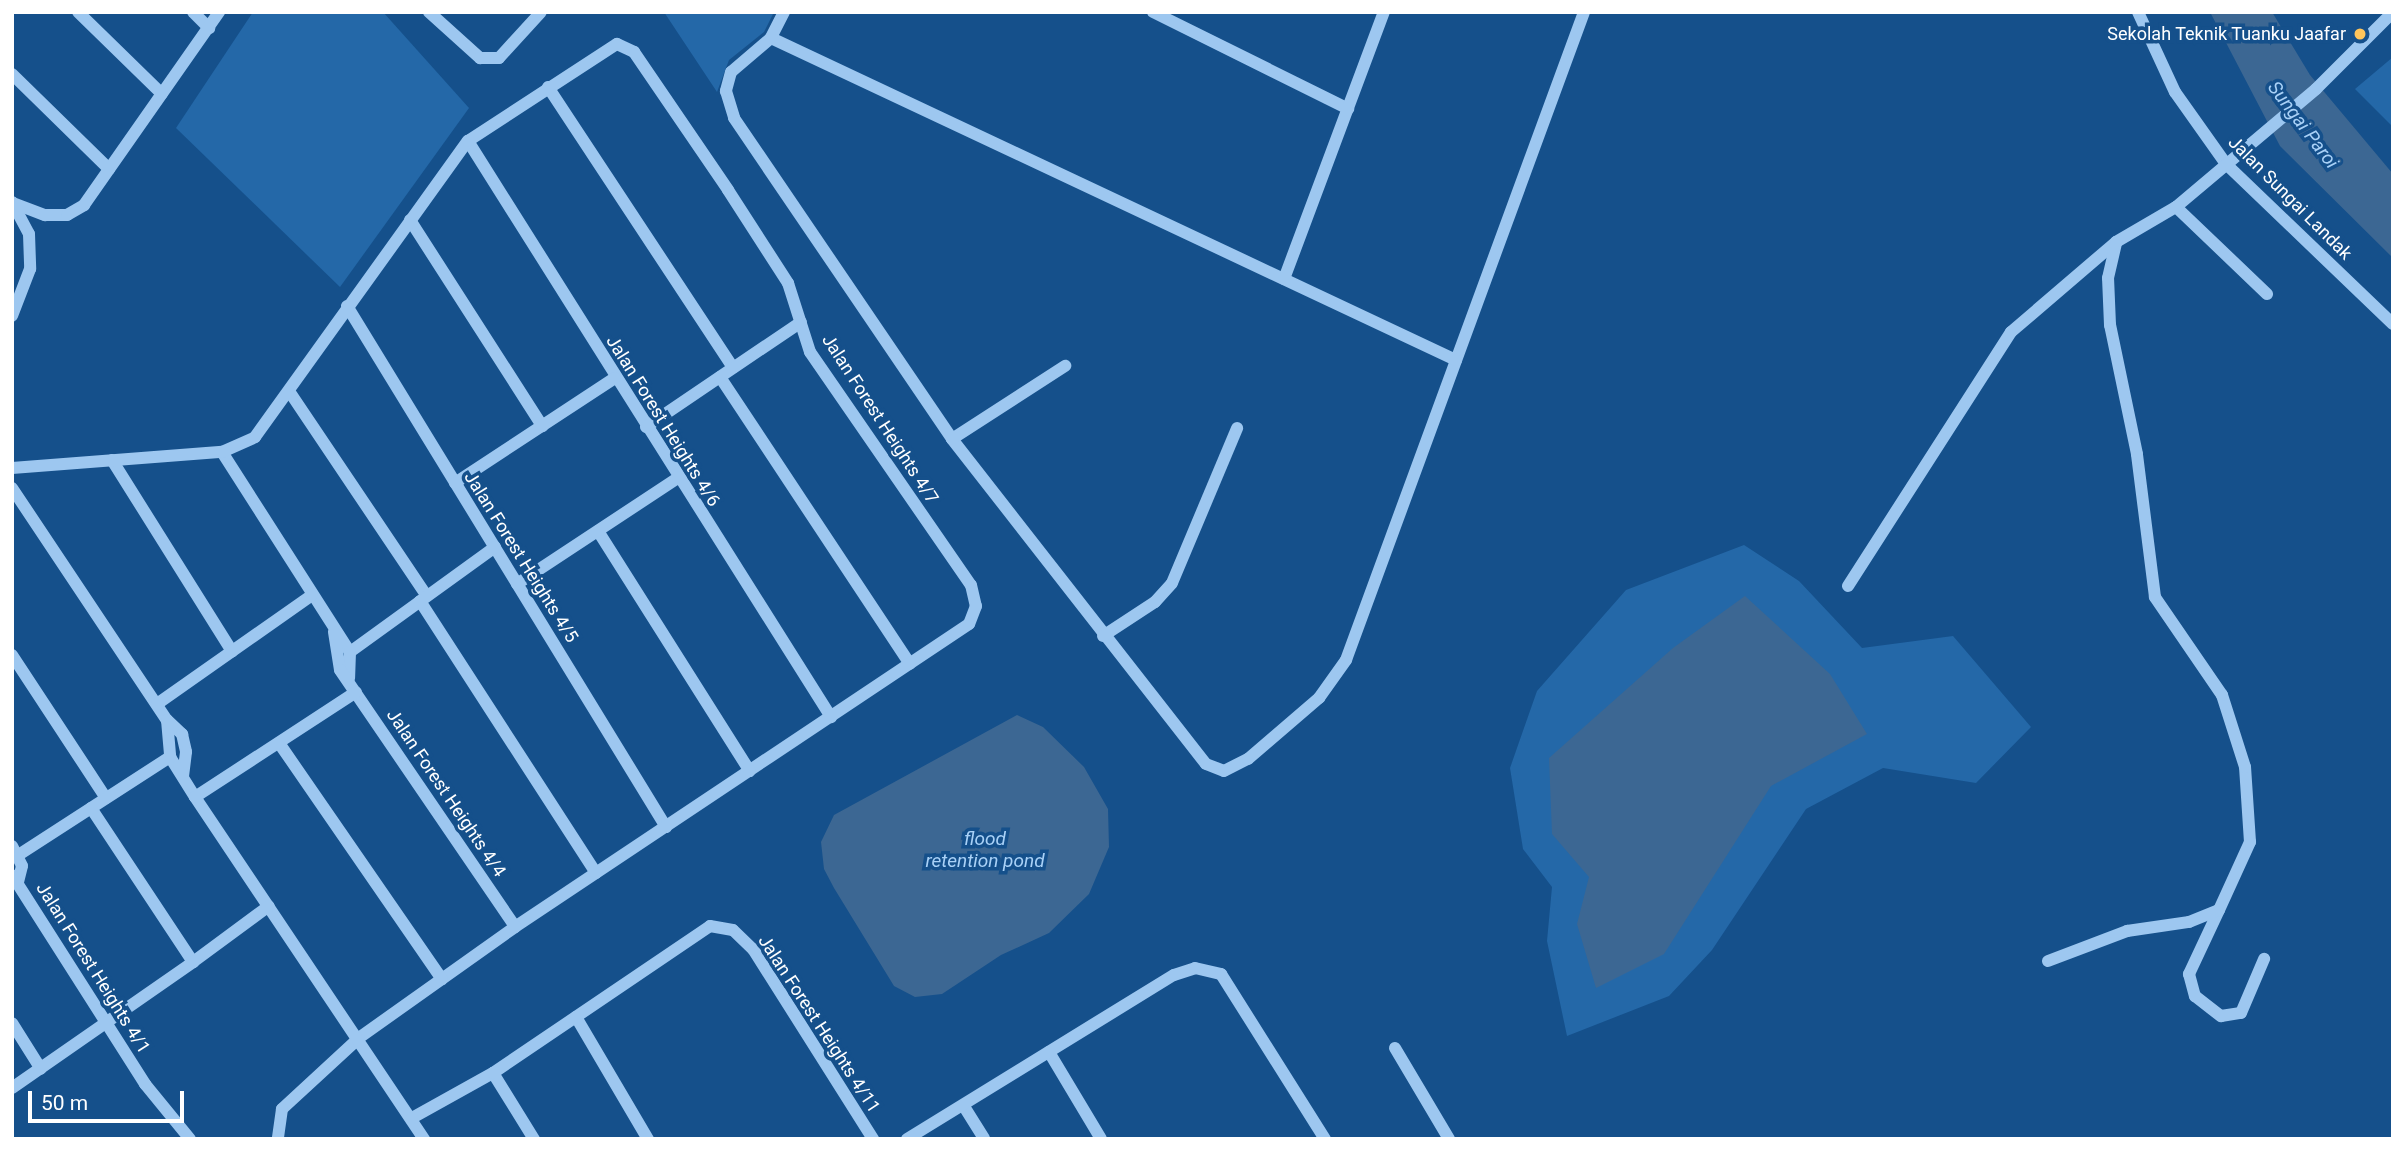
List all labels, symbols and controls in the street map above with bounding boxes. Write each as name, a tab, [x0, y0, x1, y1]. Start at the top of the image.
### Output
place label: Sekolah Teknik Tuanku Jaafar	[2107, 23, 2346, 45]
marker: Sekolah Teknik Tuanku Jaafar	[2352, 26, 2368, 42]
water label: Sungai Paroi	[2263, 77, 2343, 173]
street label: Jalan Sungai Landak	[2224, 132, 2356, 264]
street label: Jalan Forest Heights 4/7	[817, 330, 943, 508]
street label: Jalan Forest Heights 4/6	[602, 332, 724, 510]
street label: Jalan Forest Heights 4/5	[460, 468, 582, 646]
street label: Jalan Forest Heights 4/4	[382, 705, 510, 881]
water label: flood retention pond	[925, 828, 1045, 872]
street label: Jalan Forest Heights 4/1	[32, 879, 154, 1057]
street label: Jalan Forest Heights 4/11	[753, 931, 885, 1117]
scale bar	[32, 1078, 187, 1122]
text: 50 m	[41, 1091, 88, 1115]

